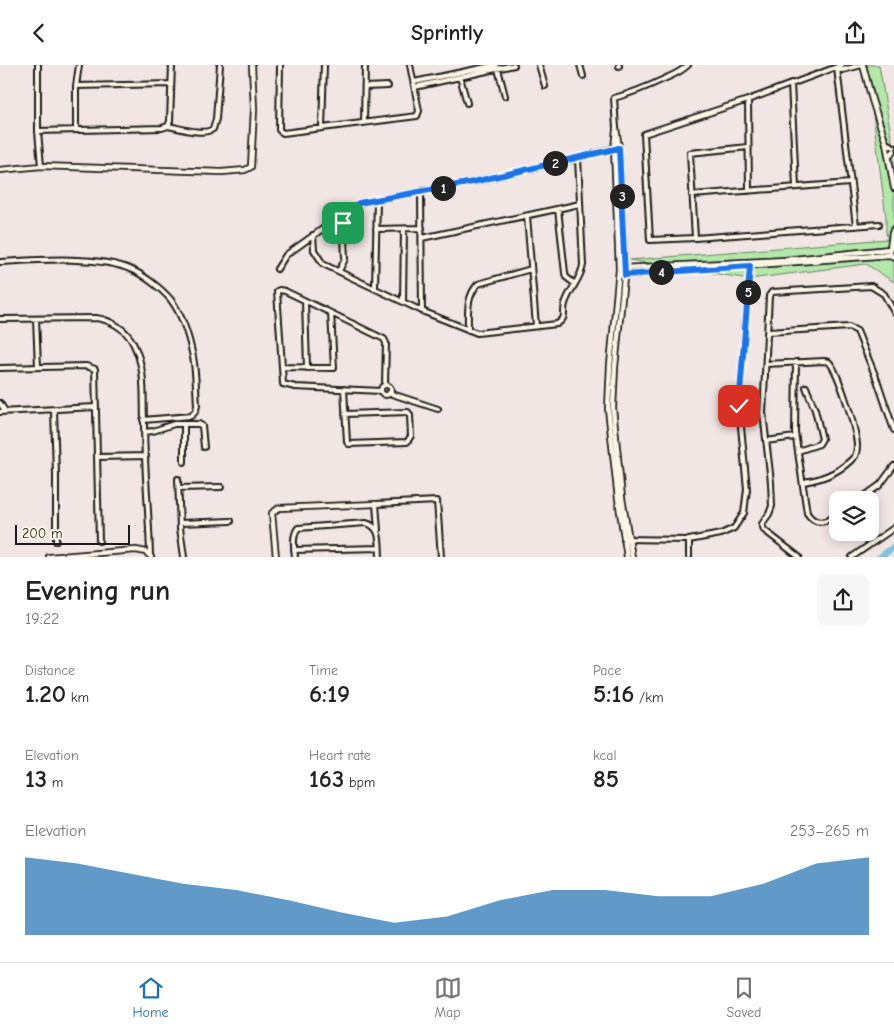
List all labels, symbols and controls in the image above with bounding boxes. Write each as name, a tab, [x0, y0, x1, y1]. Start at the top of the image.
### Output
icon: back	[25, 19, 53, 47]
icon: share	[841, 19, 869, 47]
text: Sprintly	[411, 20, 483, 46]
pin: 2	[542, 151, 568, 175]
text: 2	[552, 155, 559, 172]
pin: 1	[430, 175, 456, 201]
text: 1	[441, 180, 446, 197]
pin: 3	[610, 183, 634, 209]
text: 3	[619, 188, 626, 205]
pin	[322, 202, 364, 244]
icon: arrive	[329, 209, 357, 237]
pin: 4	[648, 259, 674, 285]
text: 4	[658, 264, 665, 281]
pin: 5	[736, 279, 760, 305]
text: 5	[745, 284, 752, 301]
pin	[718, 385, 760, 427]
icon: check	[725, 392, 753, 420]
map controls	[829, 491, 879, 541]
button: layers	[829, 491, 879, 541]
scale bar	[15, 522, 130, 545]
text: 200 m	[22, 525, 63, 542]
button: share	[817, 574, 869, 626]
text: Evening run	[25, 575, 170, 607]
text: 19:22	[25, 610, 59, 628]
text: Distance	[25, 662, 75, 679]
text: Time	[309, 662, 338, 679]
text: Pace	[593, 662, 621, 679]
text: 1.20	[25, 679, 66, 708]
text: 6:19	[309, 679, 350, 708]
text: 5:16	[593, 679, 634, 708]
text: km	[66, 689, 89, 706]
text: /km	[634, 689, 664, 706]
text: Elevation	[25, 747, 79, 764]
text: Heart rate	[309, 747, 371, 764]
text: kcal	[593, 747, 617, 764]
text: 13	[25, 764, 47, 793]
text: 163	[309, 764, 344, 793]
text: 85	[593, 764, 619, 793]
text: m	[47, 774, 63, 791]
text: bpm	[344, 774, 375, 791]
text: Elevation	[25, 822, 86, 840]
text: 253–265 m	[790, 822, 869, 840]
tab: Home	[132, 974, 169, 1021]
tab: Map	[434, 974, 462, 1021]
tab: Saved	[727, 974, 762, 1021]

